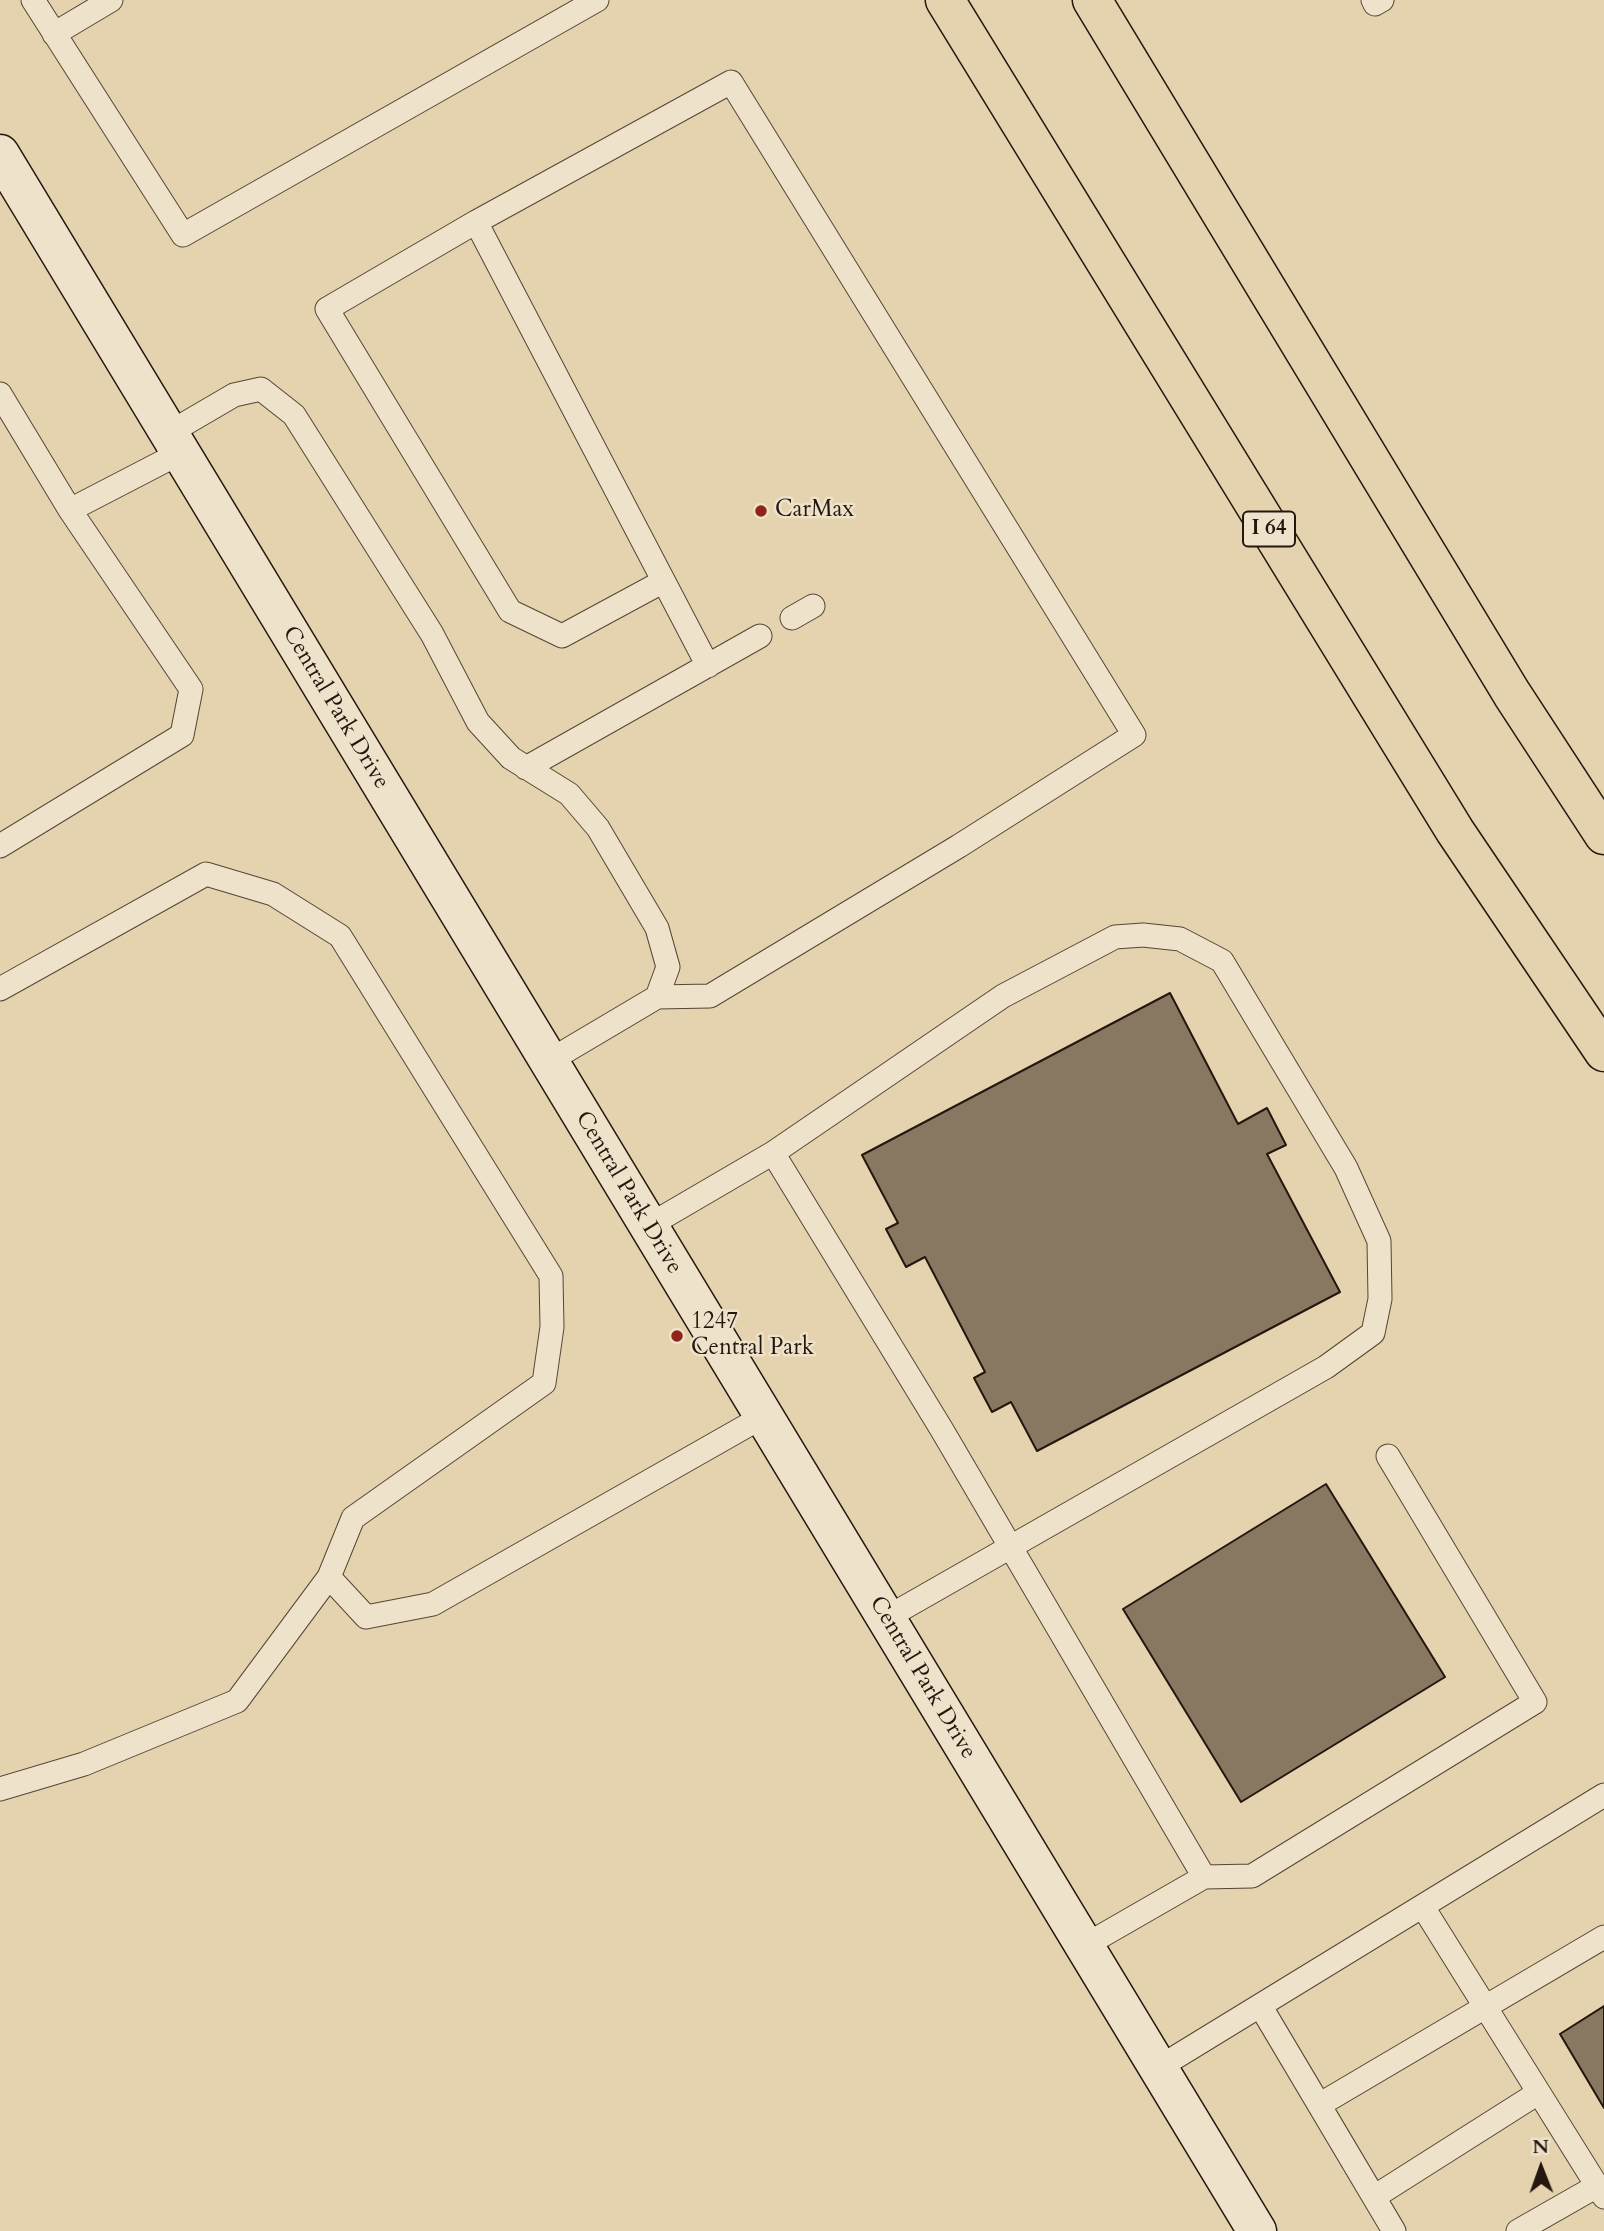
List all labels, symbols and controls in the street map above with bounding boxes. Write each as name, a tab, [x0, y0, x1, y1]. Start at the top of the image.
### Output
place label: CarMax	[775, 497, 854, 525]
marker: CarMax	[753, 503, 769, 519]
road number: I 64	[1243, 512, 1295, 546]
street label: Central Park Drive	[276, 622, 394, 794]
street label: Central Park Drive	[569, 1107, 687, 1279]
place label: 1247 Central Park	[691, 1309, 814, 1363]
marker: 1247 Central Park	[669, 1328, 685, 1344]
street label: Central Park Drive	[863, 1592, 981, 1764]
north arrow	[1506, 2133, 1576, 2203]
text: N	[1532, 2134, 1549, 2160]

